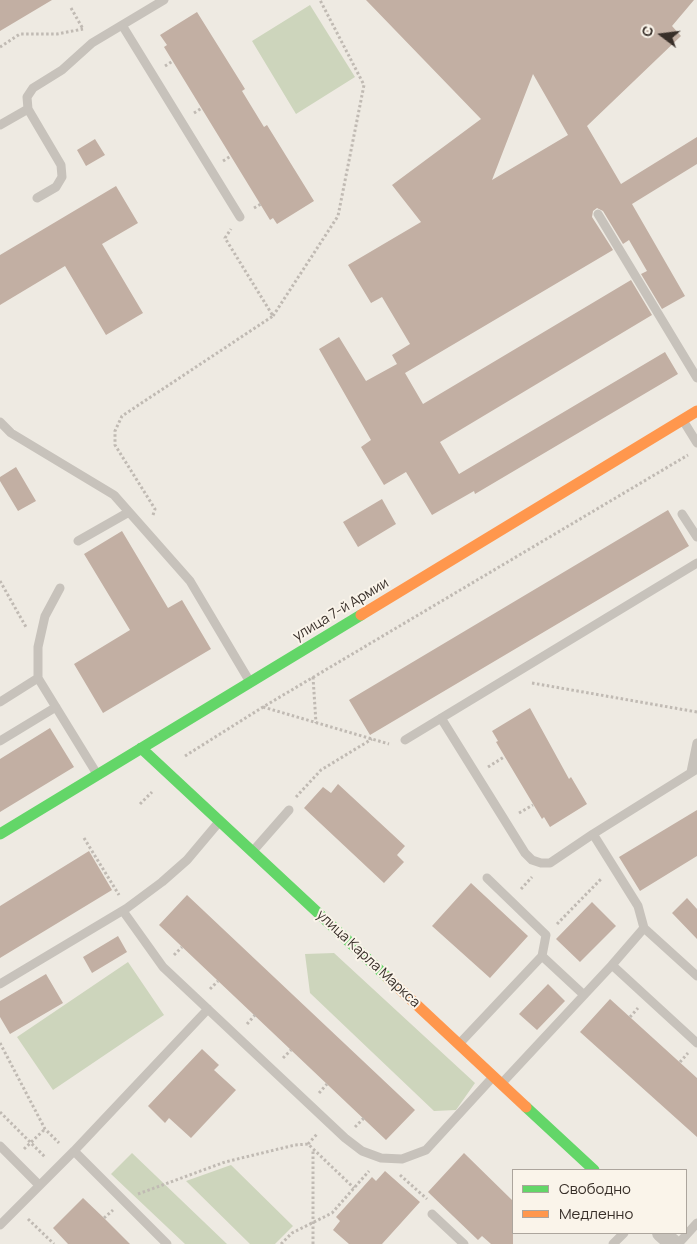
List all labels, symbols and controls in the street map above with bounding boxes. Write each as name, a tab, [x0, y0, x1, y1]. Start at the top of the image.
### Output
north arrow	[637, 10, 687, 60]
text: С	[637, 24, 658, 38]
street label: улица 7-й Армии	[290, 575, 392, 645]
street label: улица Карла Маркса	[313, 907, 423, 1011]
legend	[512, 1169, 687, 1234]
text: Свободно	[559, 1178, 631, 1199]
text: Медленно	[559, 1203, 633, 1224]

